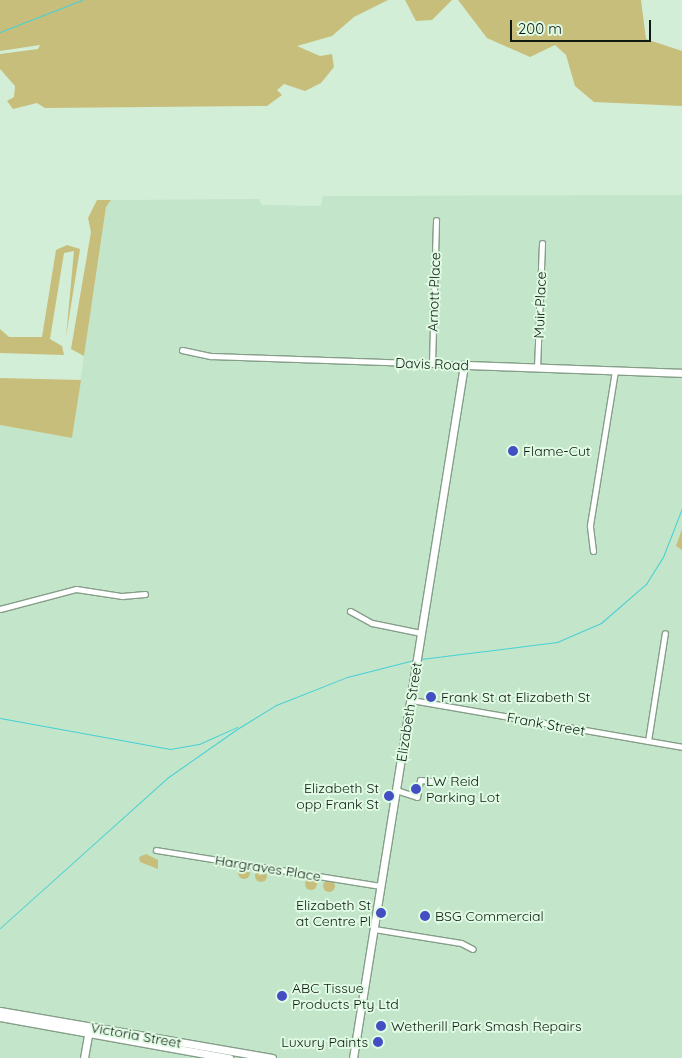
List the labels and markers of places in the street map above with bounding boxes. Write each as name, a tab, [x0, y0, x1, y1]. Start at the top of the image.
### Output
place label: Flame-Cut	[523, 443, 591, 459]
marker: Flame-Cut	[507, 445, 519, 457]
place label: Frank St at Elizabeth St	[441, 689, 590, 705]
marker: Frank St at Elizabeth St	[425, 691, 437, 703]
place label: LW Reid Parking Lot	[426, 773, 500, 806]
place label: Elizabeth St opp Frank St	[296, 780, 379, 812]
marker: LW Reid Parking Lot	[410, 783, 422, 795]
marker: Elizabeth St opp Frank St	[383, 790, 395, 802]
place label: Elizabeth St at Centre Pl	[296, 897, 371, 930]
marker: Elizabeth St at Centre Pl	[375, 907, 387, 919]
place label: BSG Commercial	[435, 908, 544, 924]
marker: BSG Commercial	[419, 910, 431, 922]
place label: ABC Tissue Products Pty Ltd	[292, 980, 399, 1012]
marker: ABC Tissue Products Pty Ltd	[276, 990, 288, 1002]
place label: Wetherill Park Smash Repairs	[391, 1018, 582, 1034]
marker: Wetherill Park Smash Repairs	[375, 1020, 387, 1032]
place label: Luxury Paints	[281, 1034, 368, 1050]
marker: Luxury Paints	[372, 1036, 384, 1048]

